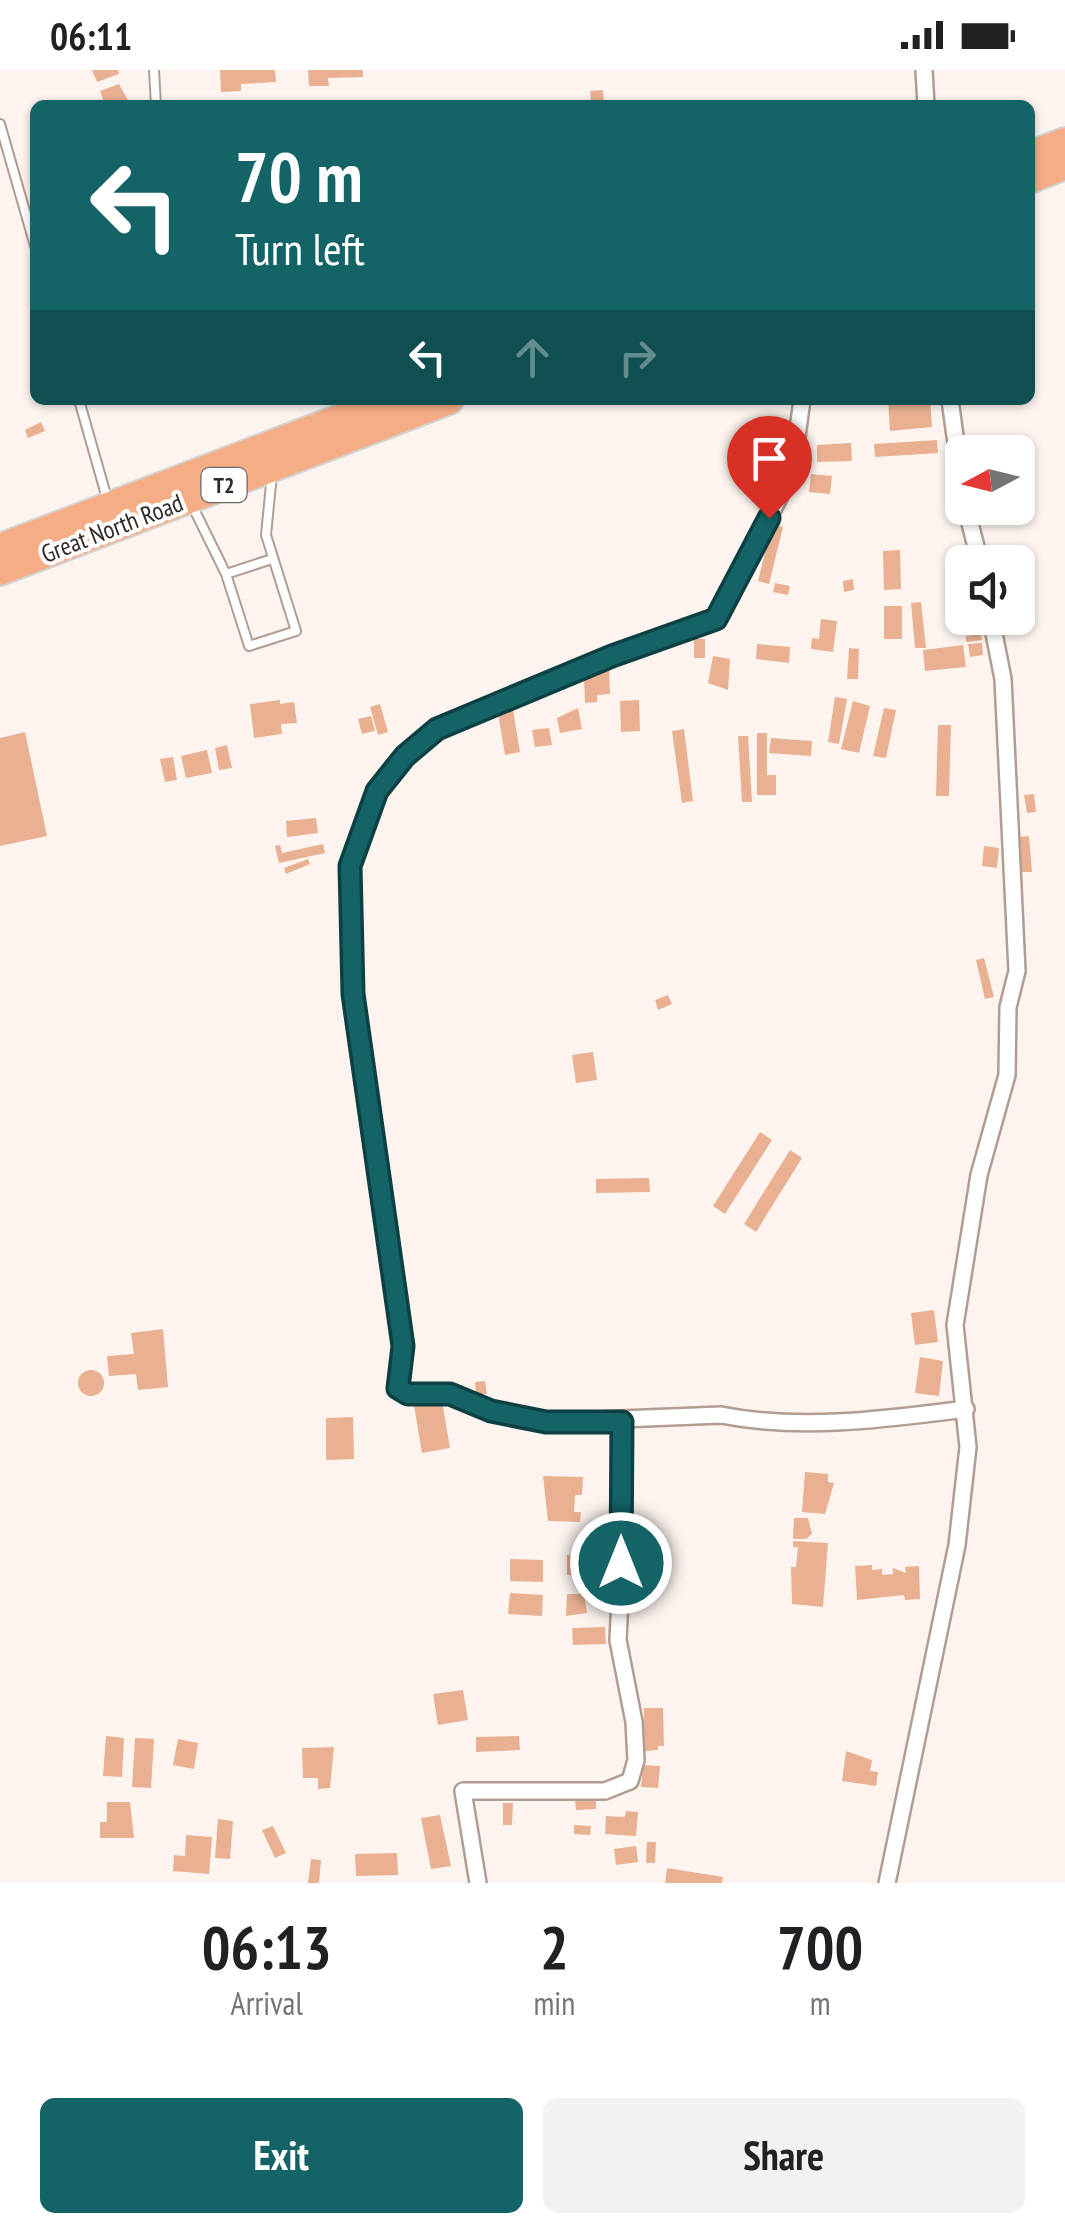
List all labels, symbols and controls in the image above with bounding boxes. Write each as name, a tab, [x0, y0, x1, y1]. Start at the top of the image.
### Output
text: 06:11	[50, 11, 132, 60]
text: 70 m	[235, 131, 363, 221]
icon: left	[70, 140, 200, 270]
text: Turn left	[235, 219, 365, 277]
icon: left	[400, 330, 455, 385]
icon: ahead	[505, 330, 560, 385]
icon: right	[610, 330, 665, 385]
pin	[727, 416, 812, 519]
icon: arrive	[742, 431, 797, 486]
north arrow	[945, 435, 1035, 525]
map controls	[945, 435, 1035, 635]
road number: T2	[202, 468, 246, 502]
street label: Great North Road	[37, 486, 187, 570]
button: sound	[945, 545, 1035, 635]
position arrow	[569, 1511, 673, 1615]
text: 06:13	[202, 1908, 332, 1986]
text: 2	[540, 1908, 569, 1986]
text: 700	[777, 1908, 863, 1986]
text: Arrival	[231, 1982, 303, 2024]
text: min	[533, 1982, 575, 2024]
text: m	[810, 1982, 831, 2024]
button: Exit	[40, 2098, 523, 2213]
button: Share	[543, 2098, 1025, 2213]

